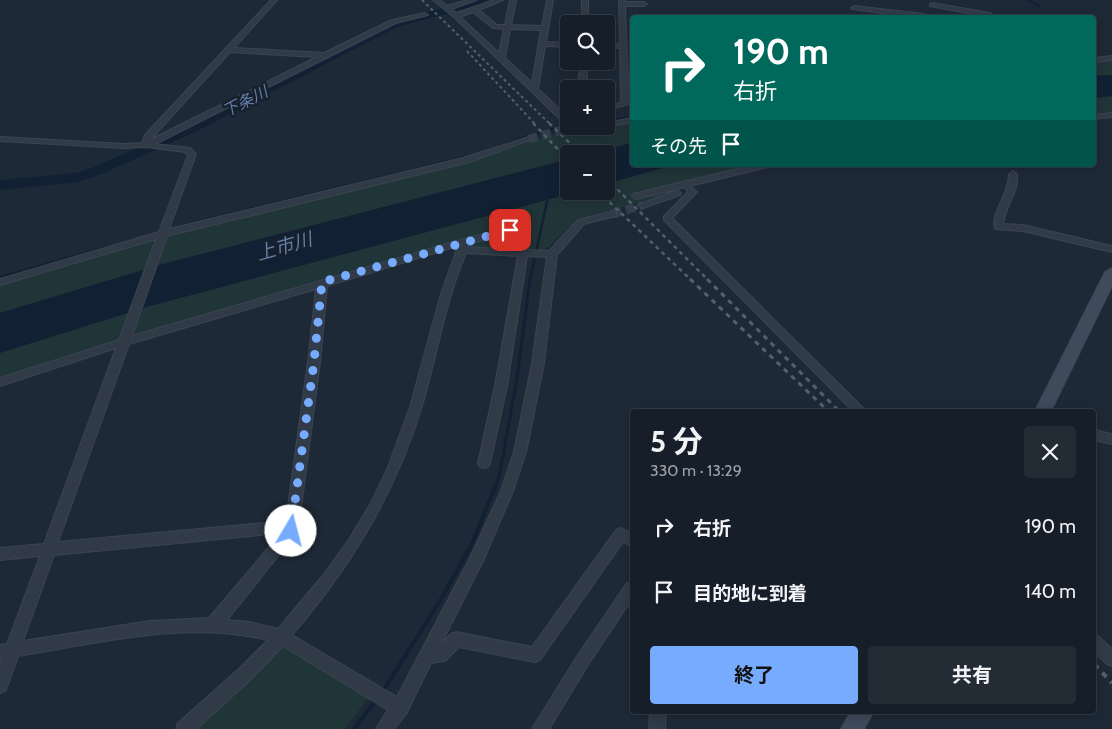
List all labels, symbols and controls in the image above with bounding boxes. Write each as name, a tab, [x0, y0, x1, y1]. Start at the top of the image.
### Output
map controls	[560, 15, 615, 200]
button: search	[560, 15, 615, 70]
text: 190 m	[733, 30, 829, 73]
icon: right	[650, 35, 715, 100]
text: 右折	[733, 78, 777, 105]
button: +	[560, 80, 615, 135]
water label: 下条川	[220, 81, 273, 121]
icon: arrive	[717, 130, 745, 158]
text: その先	[650, 135, 707, 158]
button: −	[560, 145, 615, 200]
pin	[489, 209, 531, 251]
icon: arrive	[496, 216, 524, 244]
water label: 上市川	[254, 227, 317, 265]
text: 5 分	[650, 423, 703, 460]
button: close	[1024, 426, 1076, 478]
text: 330 m · 13:29	[650, 461, 742, 480]
position arrow	[264, 504, 316, 556]
icon: right	[650, 513, 678, 541]
text: 190 m	[1025, 515, 1076, 538]
text: 右折	[693, 517, 731, 540]
icon: arrive	[650, 578, 678, 606]
text: 140 m	[1025, 580, 1076, 603]
text: 目的地に到着	[693, 582, 807, 605]
button: 終了	[650, 646, 858, 704]
button: 共有	[868, 646, 1076, 704]

